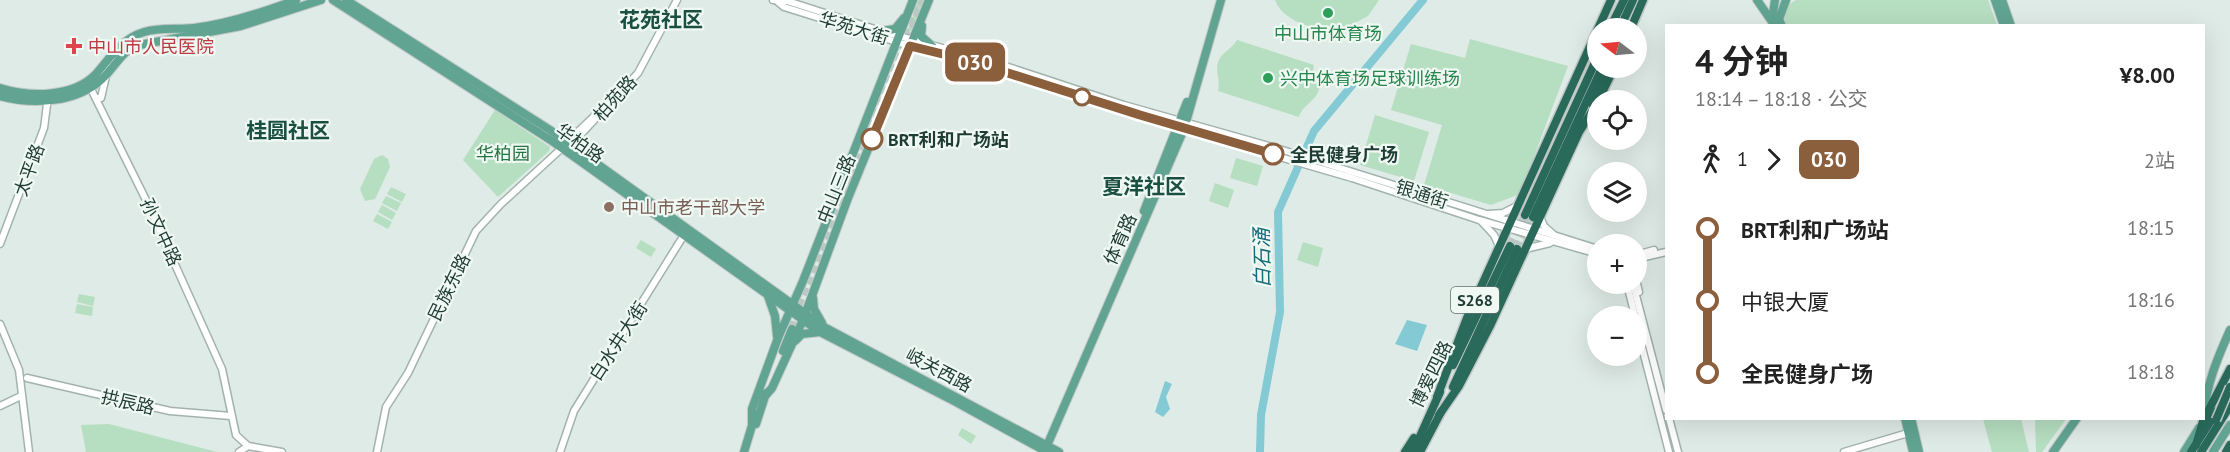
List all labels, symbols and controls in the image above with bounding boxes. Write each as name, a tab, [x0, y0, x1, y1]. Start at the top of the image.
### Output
district label: 花苑社区	[619, 6, 703, 33]
street label: 华苑大街	[816, 6, 892, 50]
marker: 中山市体育场	[1321, 6, 1335, 20]
north arrow	[1587, 18, 1647, 78]
map controls	[1587, 18, 1647, 366]
place label: 中山市体育场	[1274, 22, 1382, 45]
place label: 中山市人民医院	[88, 35, 214, 58]
marker: 中山市人民医院	[65, 37, 83, 55]
text: 4 分钟	[1695, 39, 1788, 82]
line badge: 030	[940, 42, 1010, 82]
text: 030	[957, 49, 993, 76]
text: ¥8.00	[2120, 61, 2175, 89]
place label: 兴中体育场足球训练场	[1280, 67, 1460, 90]
street label: 柏苑路	[588, 70, 642, 126]
marker: 兴中体育场足球训练场	[1261, 71, 1275, 85]
text: 18:14 – 18:18 · 公交	[1695, 86, 1868, 112]
unlabelled marker	[1073, 88, 1091, 106]
button: locate	[1587, 90, 1647, 150]
district label: 桂圆社区	[246, 117, 330, 144]
street label: 华柏路	[551, 118, 609, 168]
marker: BRT利和广场站	[861, 128, 883, 150]
place label: BRT利和广场站	[888, 128, 1009, 151]
street label: 太平路	[9, 141, 49, 199]
park label: 华柏园	[476, 142, 530, 165]
marker: 全民健身广场	[1262, 143, 1284, 165]
place label: 全民健身广场	[1290, 143, 1398, 166]
icon: walk	[1695, 143, 1728, 176]
icon: forward	[1757, 143, 1790, 176]
text: 1	[1737, 146, 1748, 172]
text: 030	[1811, 146, 1847, 173]
text: 2站	[2144, 148, 2175, 174]
street label: 中山三路	[812, 151, 860, 227]
button: layers	[1587, 162, 1647, 222]
district label: 夏洋社区	[1102, 173, 1186, 200]
street label: 银通街	[1393, 175, 1451, 213]
street label: 孙文中路	[135, 195, 187, 269]
place label: 中山市老干部大学	[621, 196, 765, 219]
marker: 中山市老干部大学	[602, 200, 616, 214]
street label: 体育路	[1099, 210, 1141, 268]
text: 18:15	[2127, 215, 2175, 241]
text: BRT利和广场站	[1741, 216, 1889, 244]
water label: 白石涌	[1248, 226, 1276, 288]
button: +	[1587, 234, 1647, 294]
street label: 民族东路	[423, 250, 475, 324]
road number: S268	[1451, 287, 1499, 313]
text: 18:16	[2127, 287, 2175, 313]
text: 中银大厦	[1741, 288, 1829, 316]
street label: 白水井大街	[584, 297, 652, 385]
button: −	[1587, 306, 1647, 366]
street label: 博爱四路	[1405, 337, 1457, 411]
street label: 岐关西路	[902, 343, 976, 397]
text: 18:18	[2127, 359, 2175, 385]
text: 全民健身广场	[1741, 360, 1873, 388]
street label: 拱辰路	[99, 385, 157, 419]

